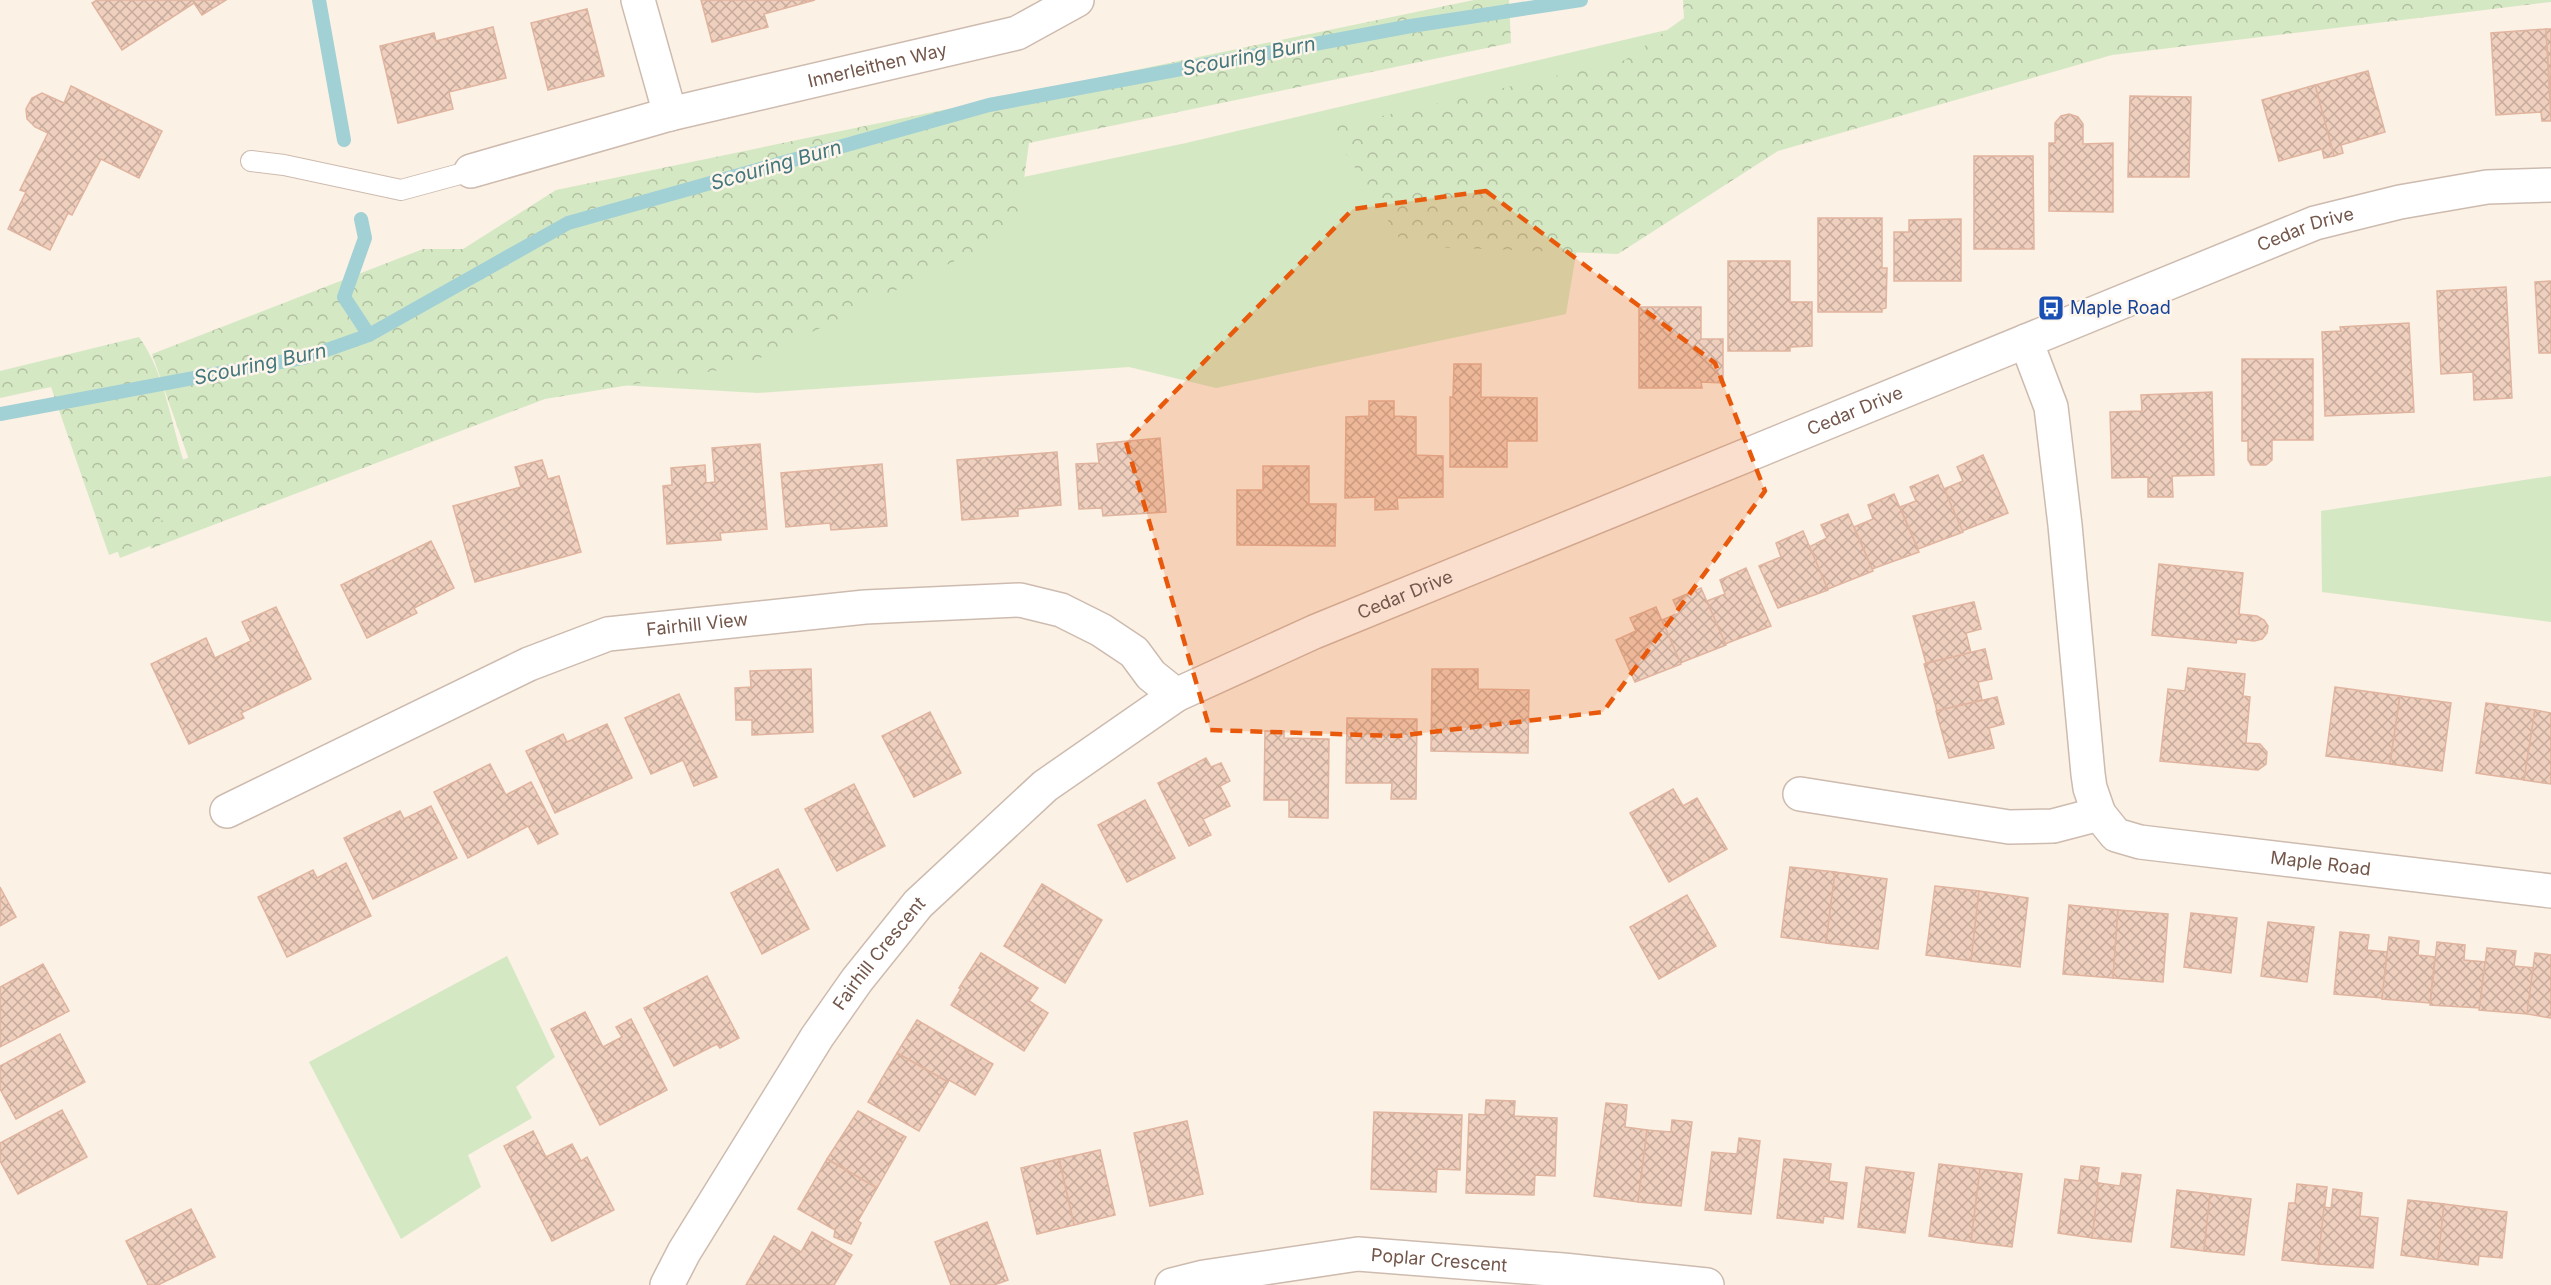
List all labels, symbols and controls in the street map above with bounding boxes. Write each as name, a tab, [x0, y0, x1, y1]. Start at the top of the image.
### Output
water label: Scouring Burn	[1180, 31, 1318, 81]
street label: Innerleithen Way	[806, 39, 949, 92]
water label: Scouring Burn	[708, 135, 844, 195]
street label: Cedar Drive	[2254, 203, 2356, 256]
bus stop icon: Maple Road	[2036, 293, 2066, 323]
place label: Maple Road	[2070, 297, 2171, 318]
water label: Scouring Burn	[191, 338, 329, 390]
street label: Cedar Drive	[1804, 382, 1906, 439]
street label: Cedar Drive	[1354, 565, 1456, 623]
street label: Fairhill View	[645, 608, 749, 640]
street label: Maple Road	[2269, 847, 2372, 879]
street label: Fairhill Crescent	[828, 892, 929, 1014]
street label: Poplar Crescent	[1370, 1244, 1508, 1276]

